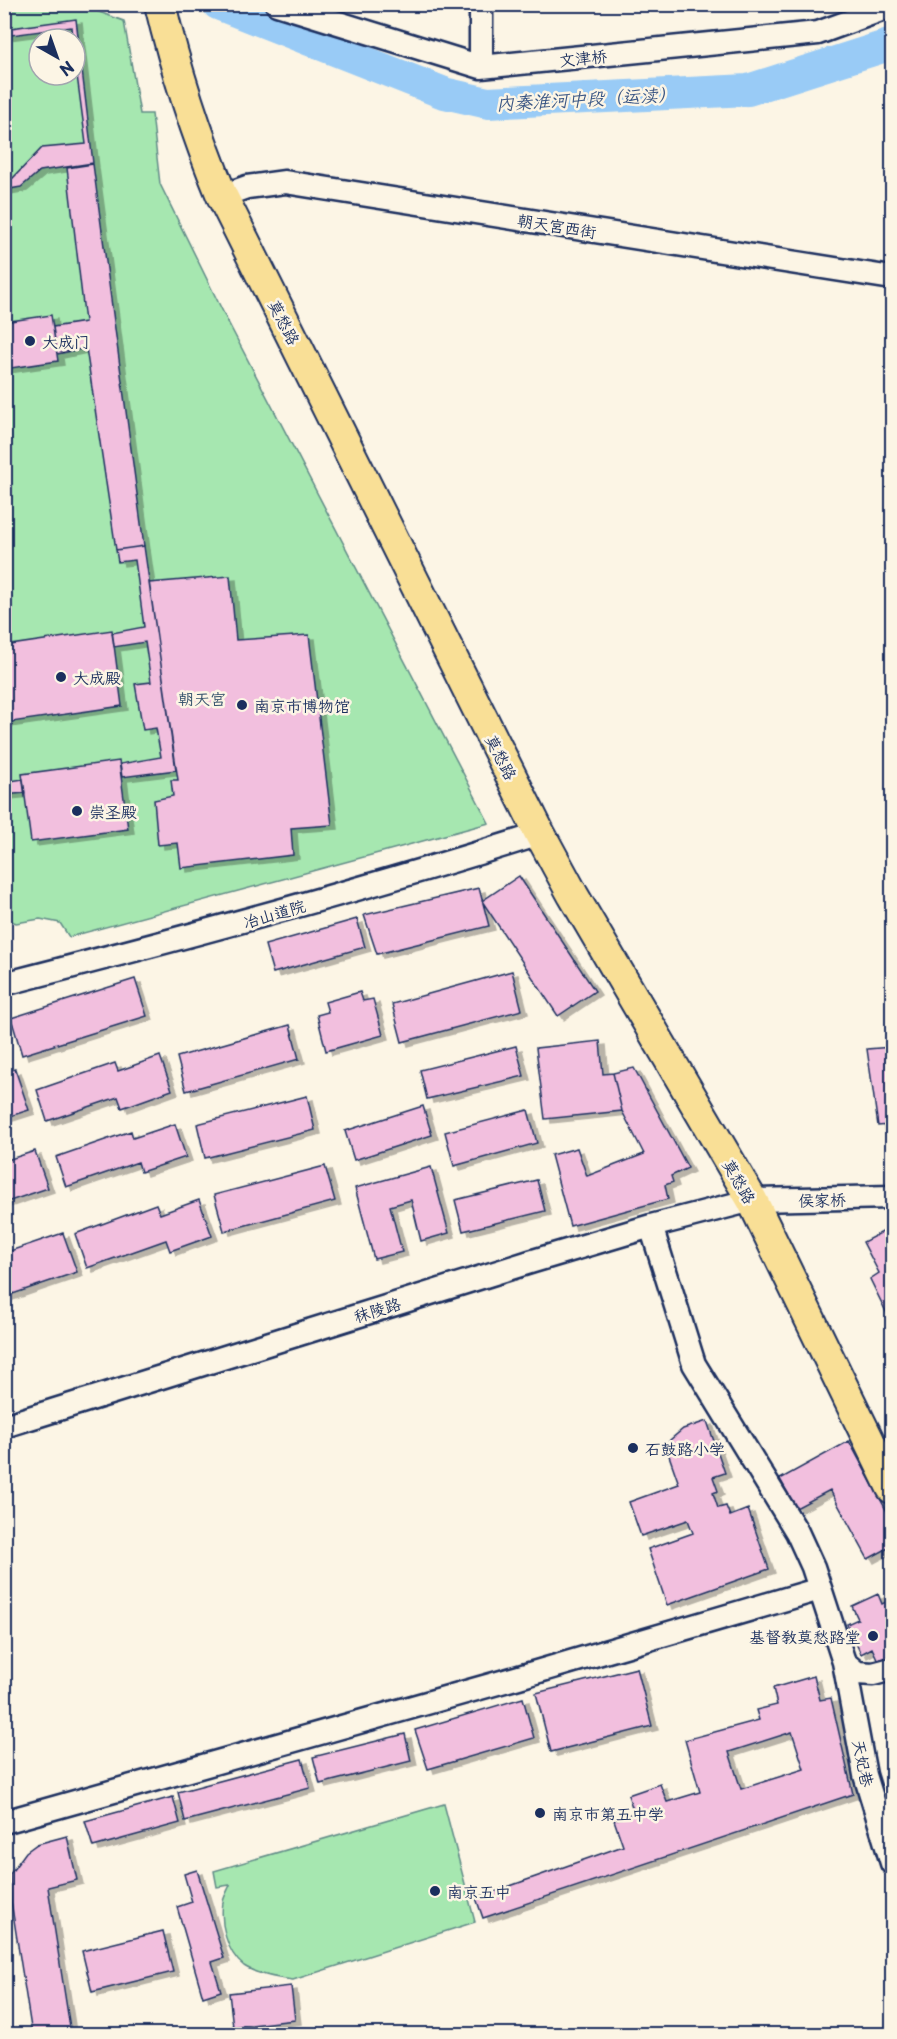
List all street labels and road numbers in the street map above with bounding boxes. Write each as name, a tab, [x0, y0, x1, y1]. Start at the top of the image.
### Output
street label: 文津桥	[558, 43, 608, 71]
street label: 朝天宫西街	[516, 207, 598, 243]
street label: 莫愁路	[263, 295, 307, 349]
street label: 莫愁路	[480, 730, 524, 784]
street label: 冶山道院	[240, 893, 308, 933]
street label: 莫愁路	[718, 1154, 762, 1208]
street label: 侯家桥	[798, 1187, 846, 1211]
street label: 秣陵路	[351, 1291, 403, 1327]
street label: 天妃巷	[847, 1737, 881, 1789]

